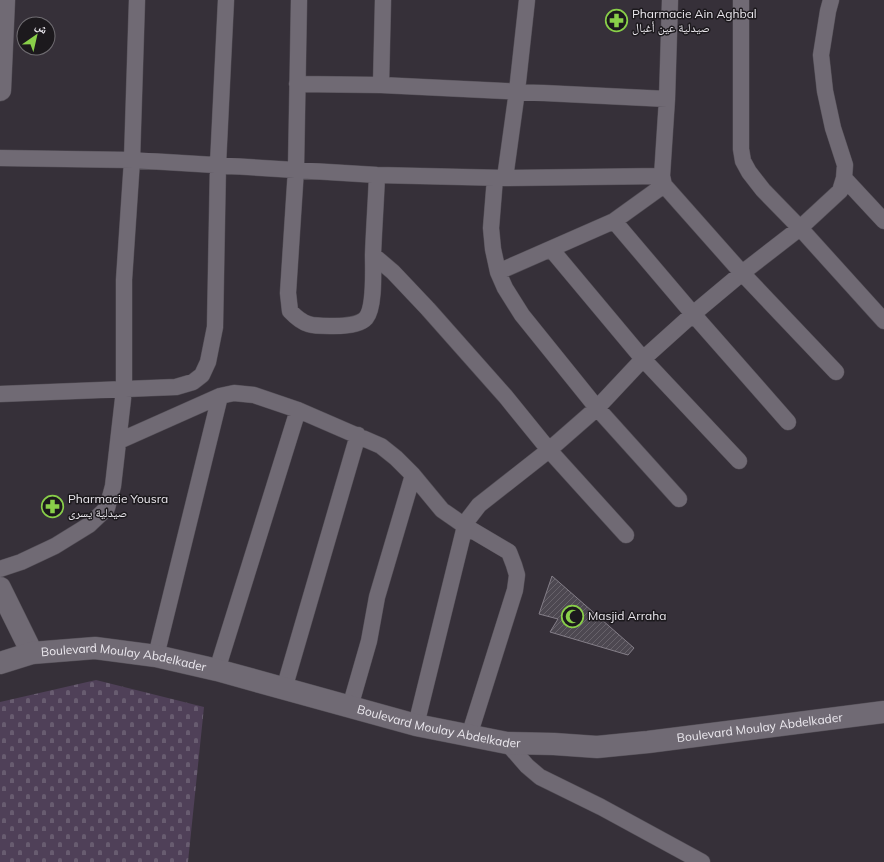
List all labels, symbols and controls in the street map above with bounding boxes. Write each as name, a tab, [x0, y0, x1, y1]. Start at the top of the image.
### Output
place label: Pharmacie Ain Aghbal صيدلية عين أغبال	[632, 6, 757, 35]
pharmacy icon: Pharmacie Ain Aghbal صيدلية عين أغبال	[603, 8, 629, 34]
north arrow	[16, 16, 56, 56]
text: ش	[32, 19, 51, 38]
place label: Pharmacie Yousra صيدلية يسرى	[68, 491, 168, 520]
pharmacy icon: Pharmacie Yousra صيدلية يسرى	[40, 493, 66, 519]
mosque icon: Masjid Arraha	[560, 603, 586, 629]
place label: Masjid Arraha	[588, 608, 666, 623]
street label: Boulevard Moulay Abdelkader	[40, 640, 208, 674]
street label: Boulevard Moulay Abdelkader	[356, 701, 521, 750]
street label: Boulevard Moulay Abdelkader	[676, 709, 844, 745]

